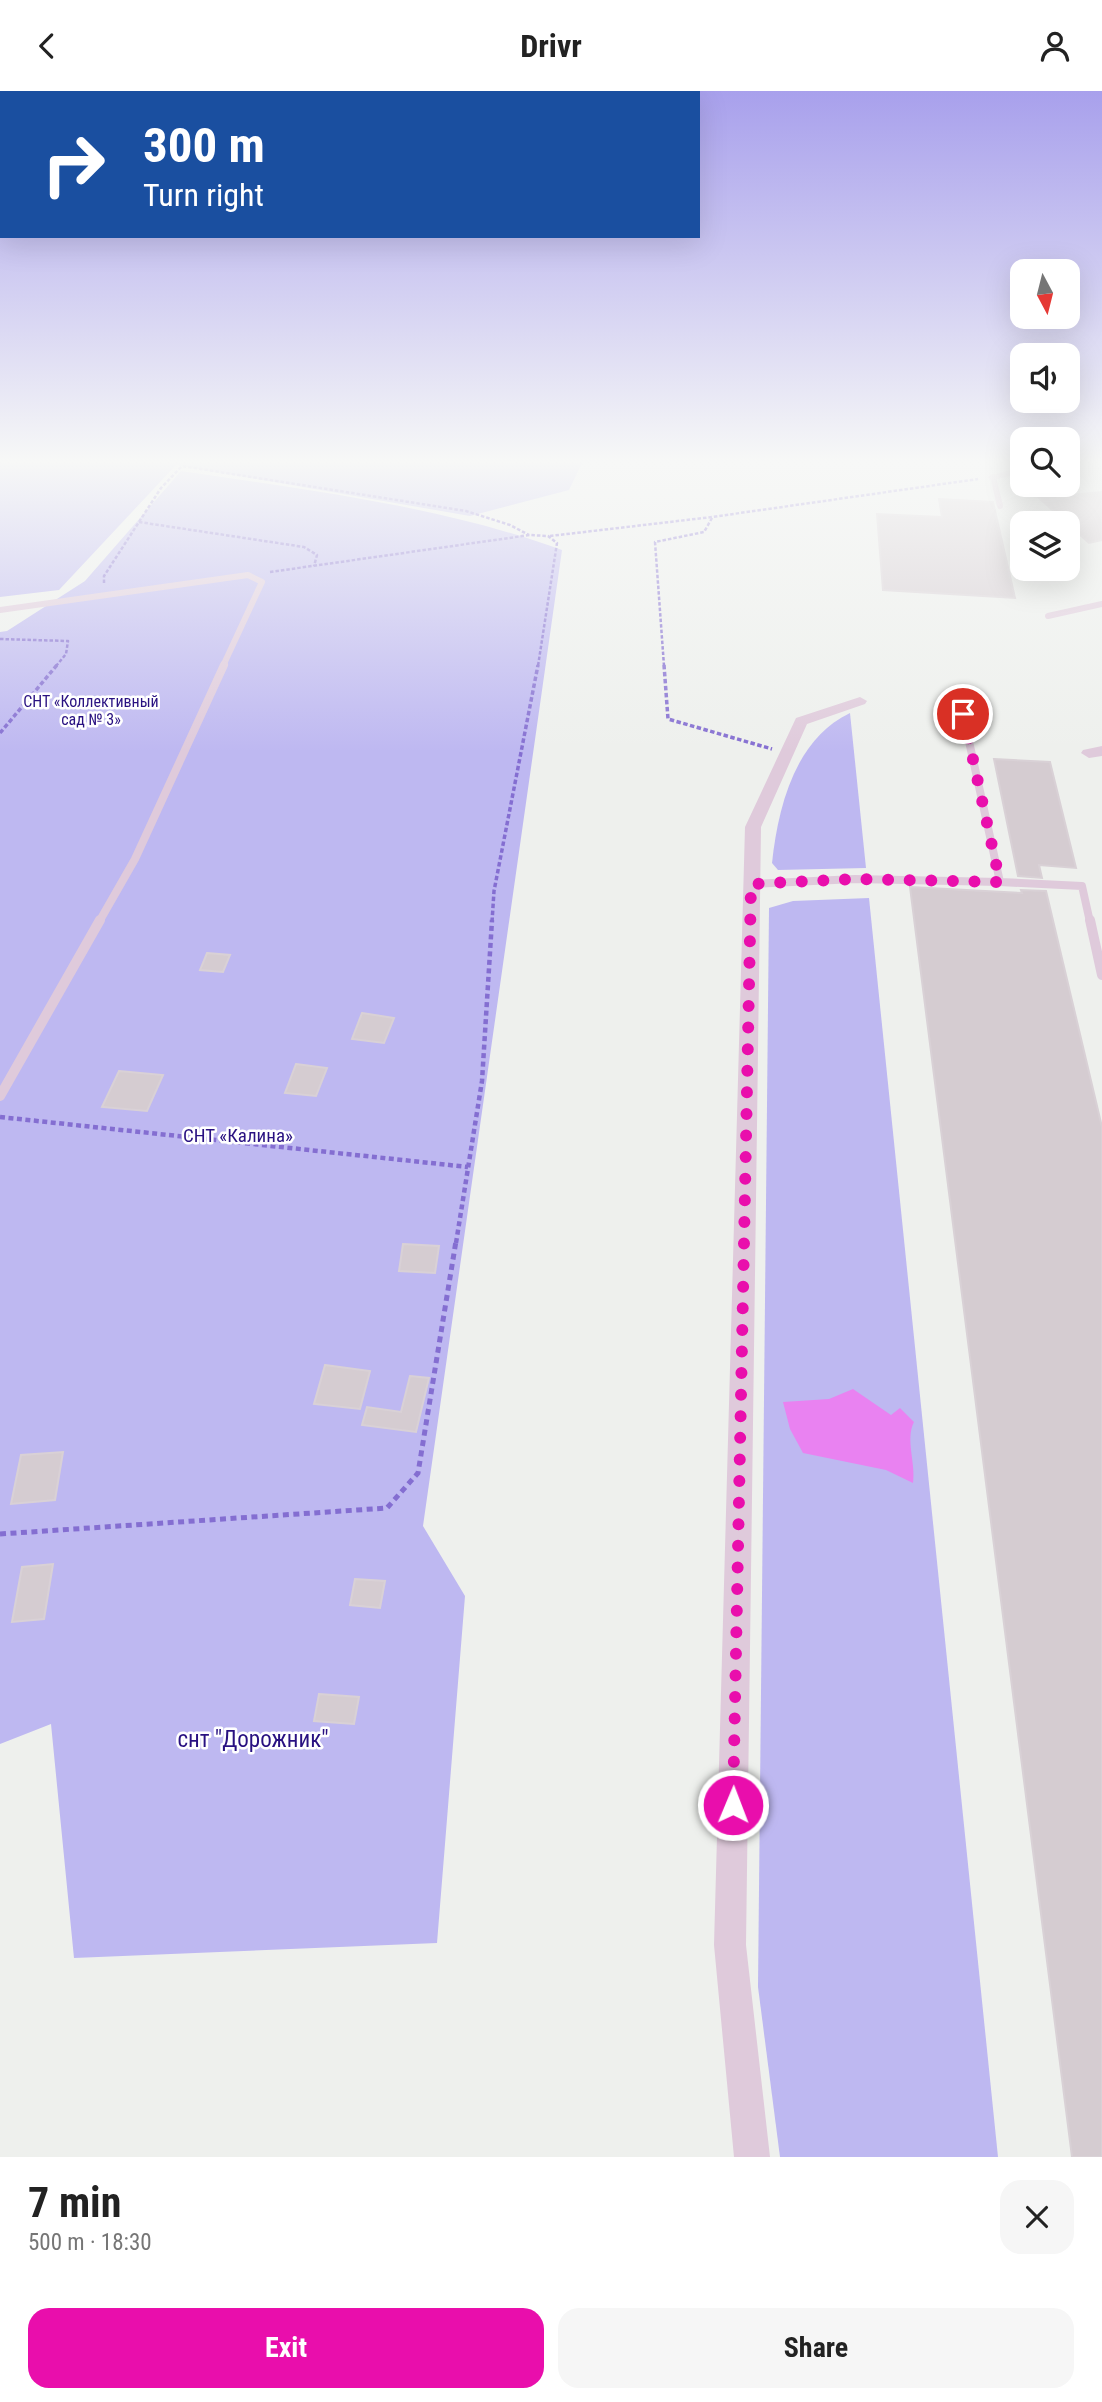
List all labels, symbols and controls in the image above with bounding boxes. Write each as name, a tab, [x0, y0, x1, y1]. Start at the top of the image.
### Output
icon: back	[28, 27, 66, 65]
text: Drivr	[520, 27, 582, 65]
icon: person	[1036, 27, 1074, 65]
text: 300 m	[143, 117, 265, 174]
icon: right	[28, 119, 119, 210]
text: Turn right	[143, 176, 264, 214]
north arrow	[1010, 259, 1080, 329]
map controls	[1010, 259, 1080, 581]
button: sound	[1010, 343, 1080, 413]
button: search	[1010, 427, 1080, 497]
button: layers	[1010, 511, 1080, 581]
pin	[933, 684, 993, 744]
park label: СНТ «Коллективный сад № 3»	[23, 692, 159, 729]
icon: arrive	[944, 695, 982, 733]
park label: СНТ «Калина»	[183, 1124, 293, 1147]
park label: снт "Дорожник"	[177, 1726, 329, 1753]
position arrow	[696, 1768, 770, 1842]
text: 7 min	[28, 2178, 121, 2227]
button: close	[1000, 2180, 1074, 2254]
text: 500 m · 18:30	[28, 2229, 152, 2256]
button: Exit	[28, 2308, 544, 2388]
button: Share	[558, 2308, 1074, 2388]

